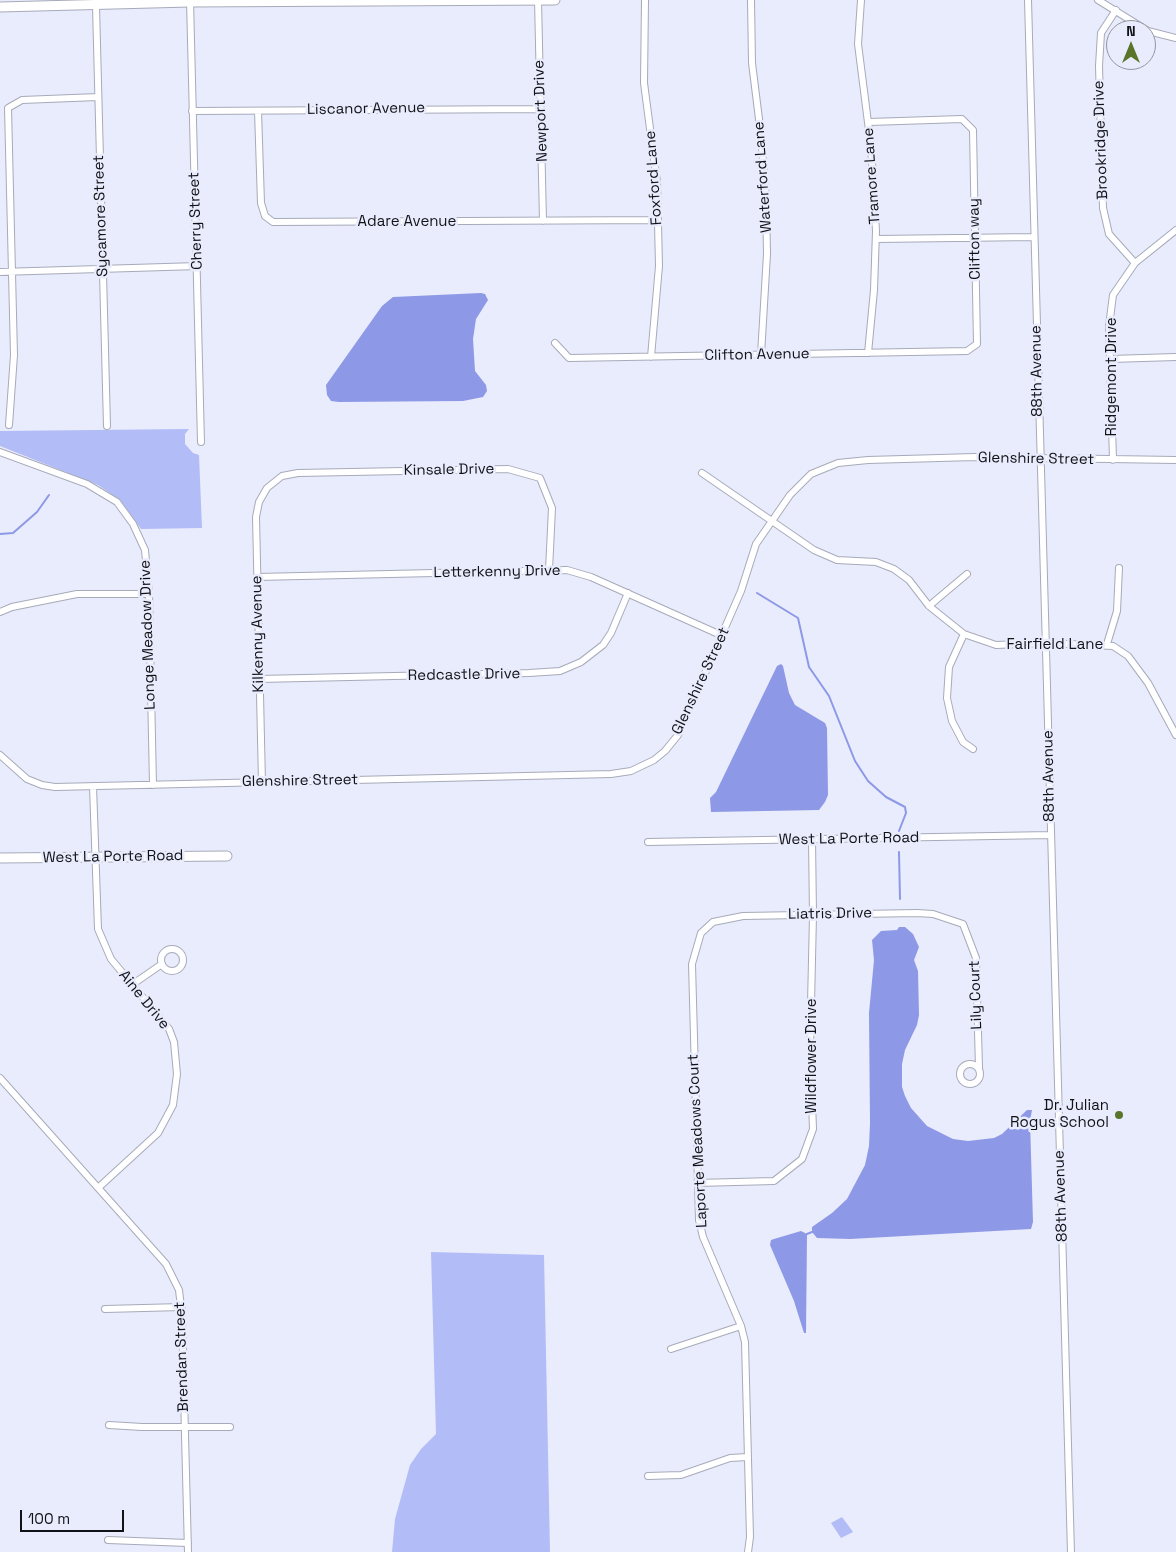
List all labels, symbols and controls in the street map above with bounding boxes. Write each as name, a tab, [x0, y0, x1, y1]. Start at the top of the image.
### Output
north arrow	[1106, 20, 1156, 70]
text: N	[1126, 22, 1136, 40]
street label: Newport Drive	[530, 60, 552, 162]
street label: Brookridge Drive	[1090, 80, 1112, 200]
street label: Liscanor Avenue	[307, 99, 425, 119]
street label: Waterford Lane	[750, 121, 776, 233]
street label: Tramore Lane	[860, 127, 884, 225]
street label: Foxford Lane	[642, 130, 666, 226]
street label: Sycamore Street	[90, 155, 112, 277]
street label: Cherry Street	[185, 172, 207, 270]
street label: Clifton way	[965, 198, 985, 280]
street label: Adare Avenue	[358, 213, 456, 231]
street label: Ridgemont Drive	[1103, 317, 1121, 437]
street label: 88th Avenue	[1027, 325, 1047, 417]
street label: Clifton Avenue	[704, 345, 810, 365]
street label: Glenshire Street	[978, 449, 1094, 469]
street label: Kinsale Drive	[403, 460, 495, 480]
street label: Longe Meadow Drive	[136, 560, 160, 710]
street label: Letterkenny Drive	[433, 562, 561, 582]
street label: Kilkenny Avenue	[248, 575, 268, 693]
street label: Glenshire Street	[668, 624, 734, 738]
street label: Fairfield Lane	[1007, 636, 1103, 654]
street label: Redcastle Drive	[408, 665, 520, 685]
street label: 88th Avenue	[1039, 730, 1059, 822]
street label: Glenshire Street	[242, 771, 358, 791]
street label: West La Porte Road	[778, 829, 920, 849]
street label: West La Porte Road	[42, 847, 184, 867]
street label: Liatris Drive	[788, 904, 872, 924]
street label: Lily Court	[966, 960, 986, 1030]
street label: Aine Drive	[115, 967, 173, 1033]
street label: Wildflower Drive	[803, 998, 821, 1114]
street label: Laporte Meadows Court	[684, 1054, 712, 1228]
place label: Dr. Julian Rogus School	[1010, 1097, 1109, 1132]
marker: Dr. Julian Rogus School	[1113, 1109, 1125, 1121]
street label: 88th Avenue	[1050, 1150, 1072, 1242]
street label: Brendan Street	[171, 1301, 193, 1413]
scale bar	[22, 1500, 126, 1532]
text: 100 m	[28, 1509, 70, 1528]

